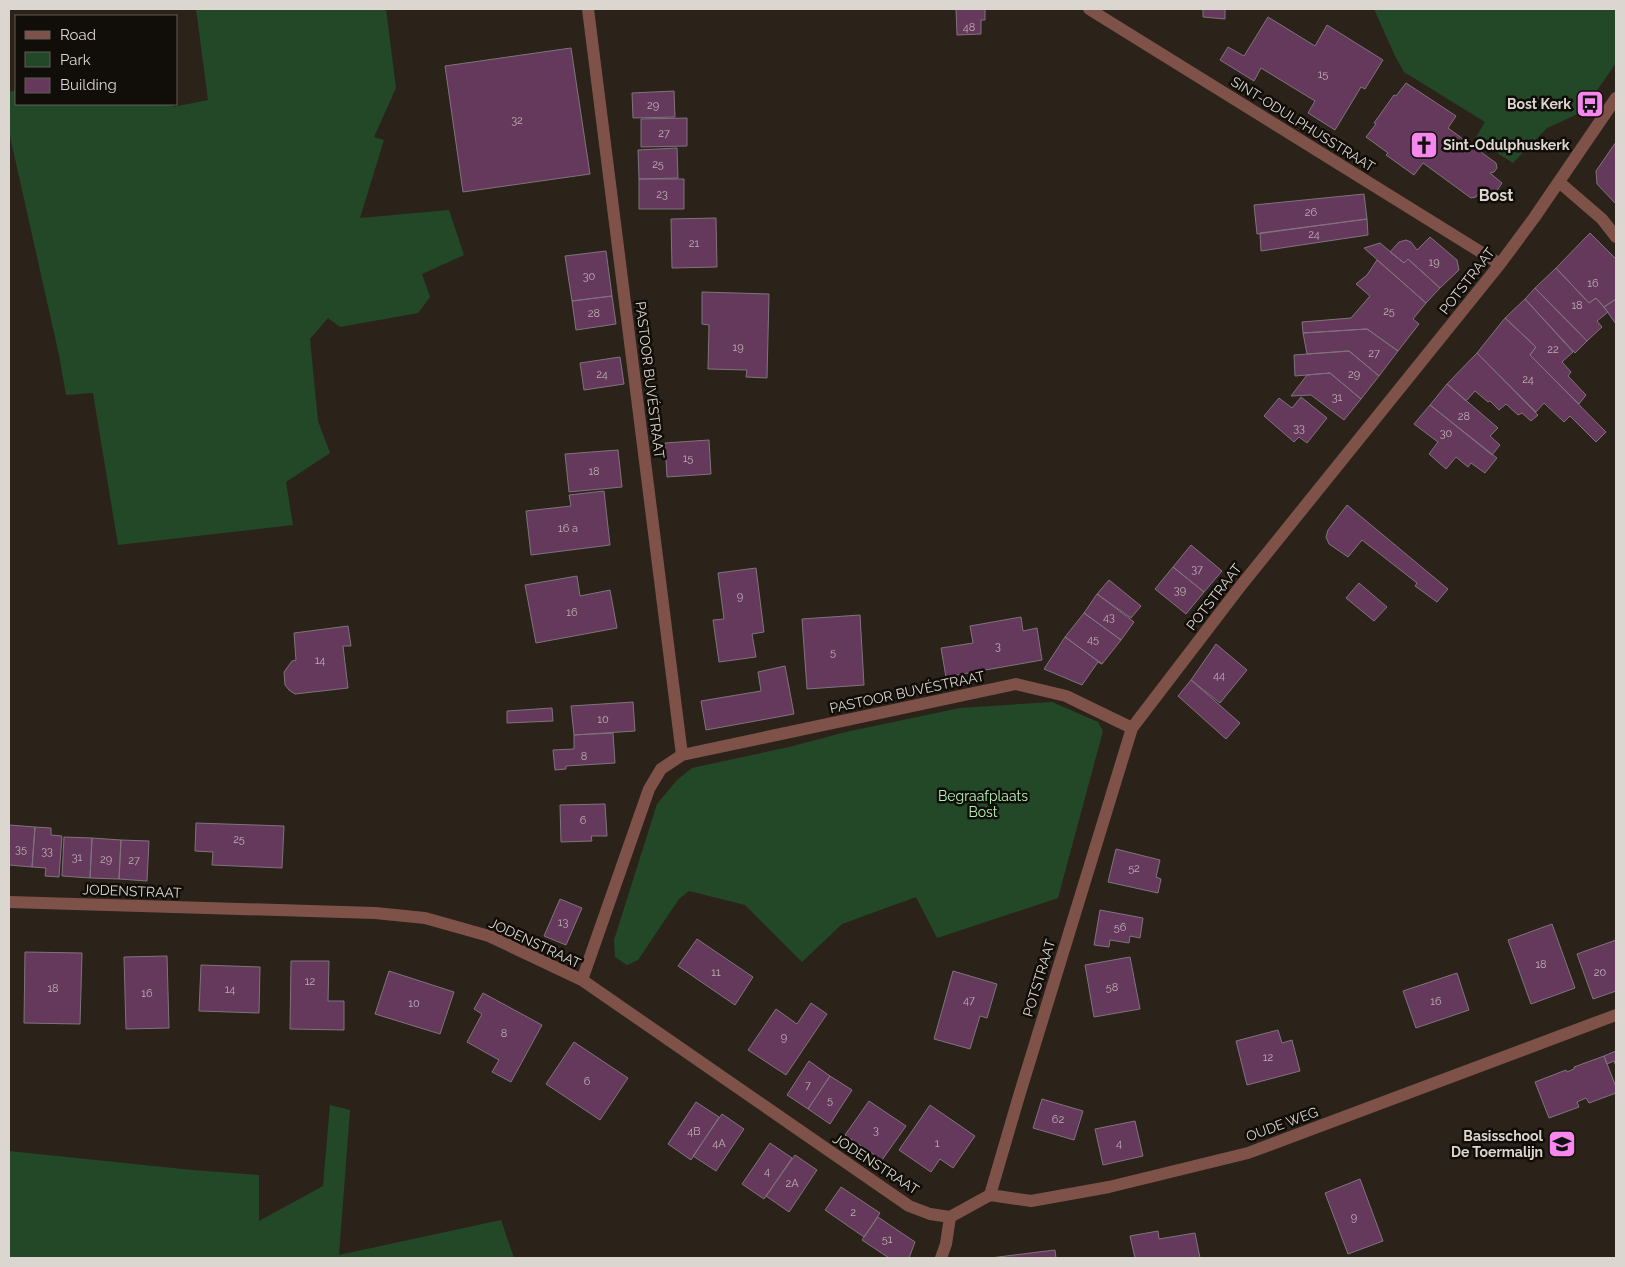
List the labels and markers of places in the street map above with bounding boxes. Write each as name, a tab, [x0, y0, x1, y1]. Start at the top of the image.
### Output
bus stop icon: Bost Kerk	[1575, 89, 1605, 119]
place label: Bost Kerk	[1507, 96, 1571, 112]
church icon: Sint-Odulphuskerk	[1409, 130, 1439, 160]
place label: Sint-Odulphuskerk	[1443, 137, 1570, 153]
place label: Basisschool De Toermalijn	[1451, 1128, 1544, 1160]
school or university icon: Basisschool De Toermalijn	[1547, 1129, 1577, 1159]

